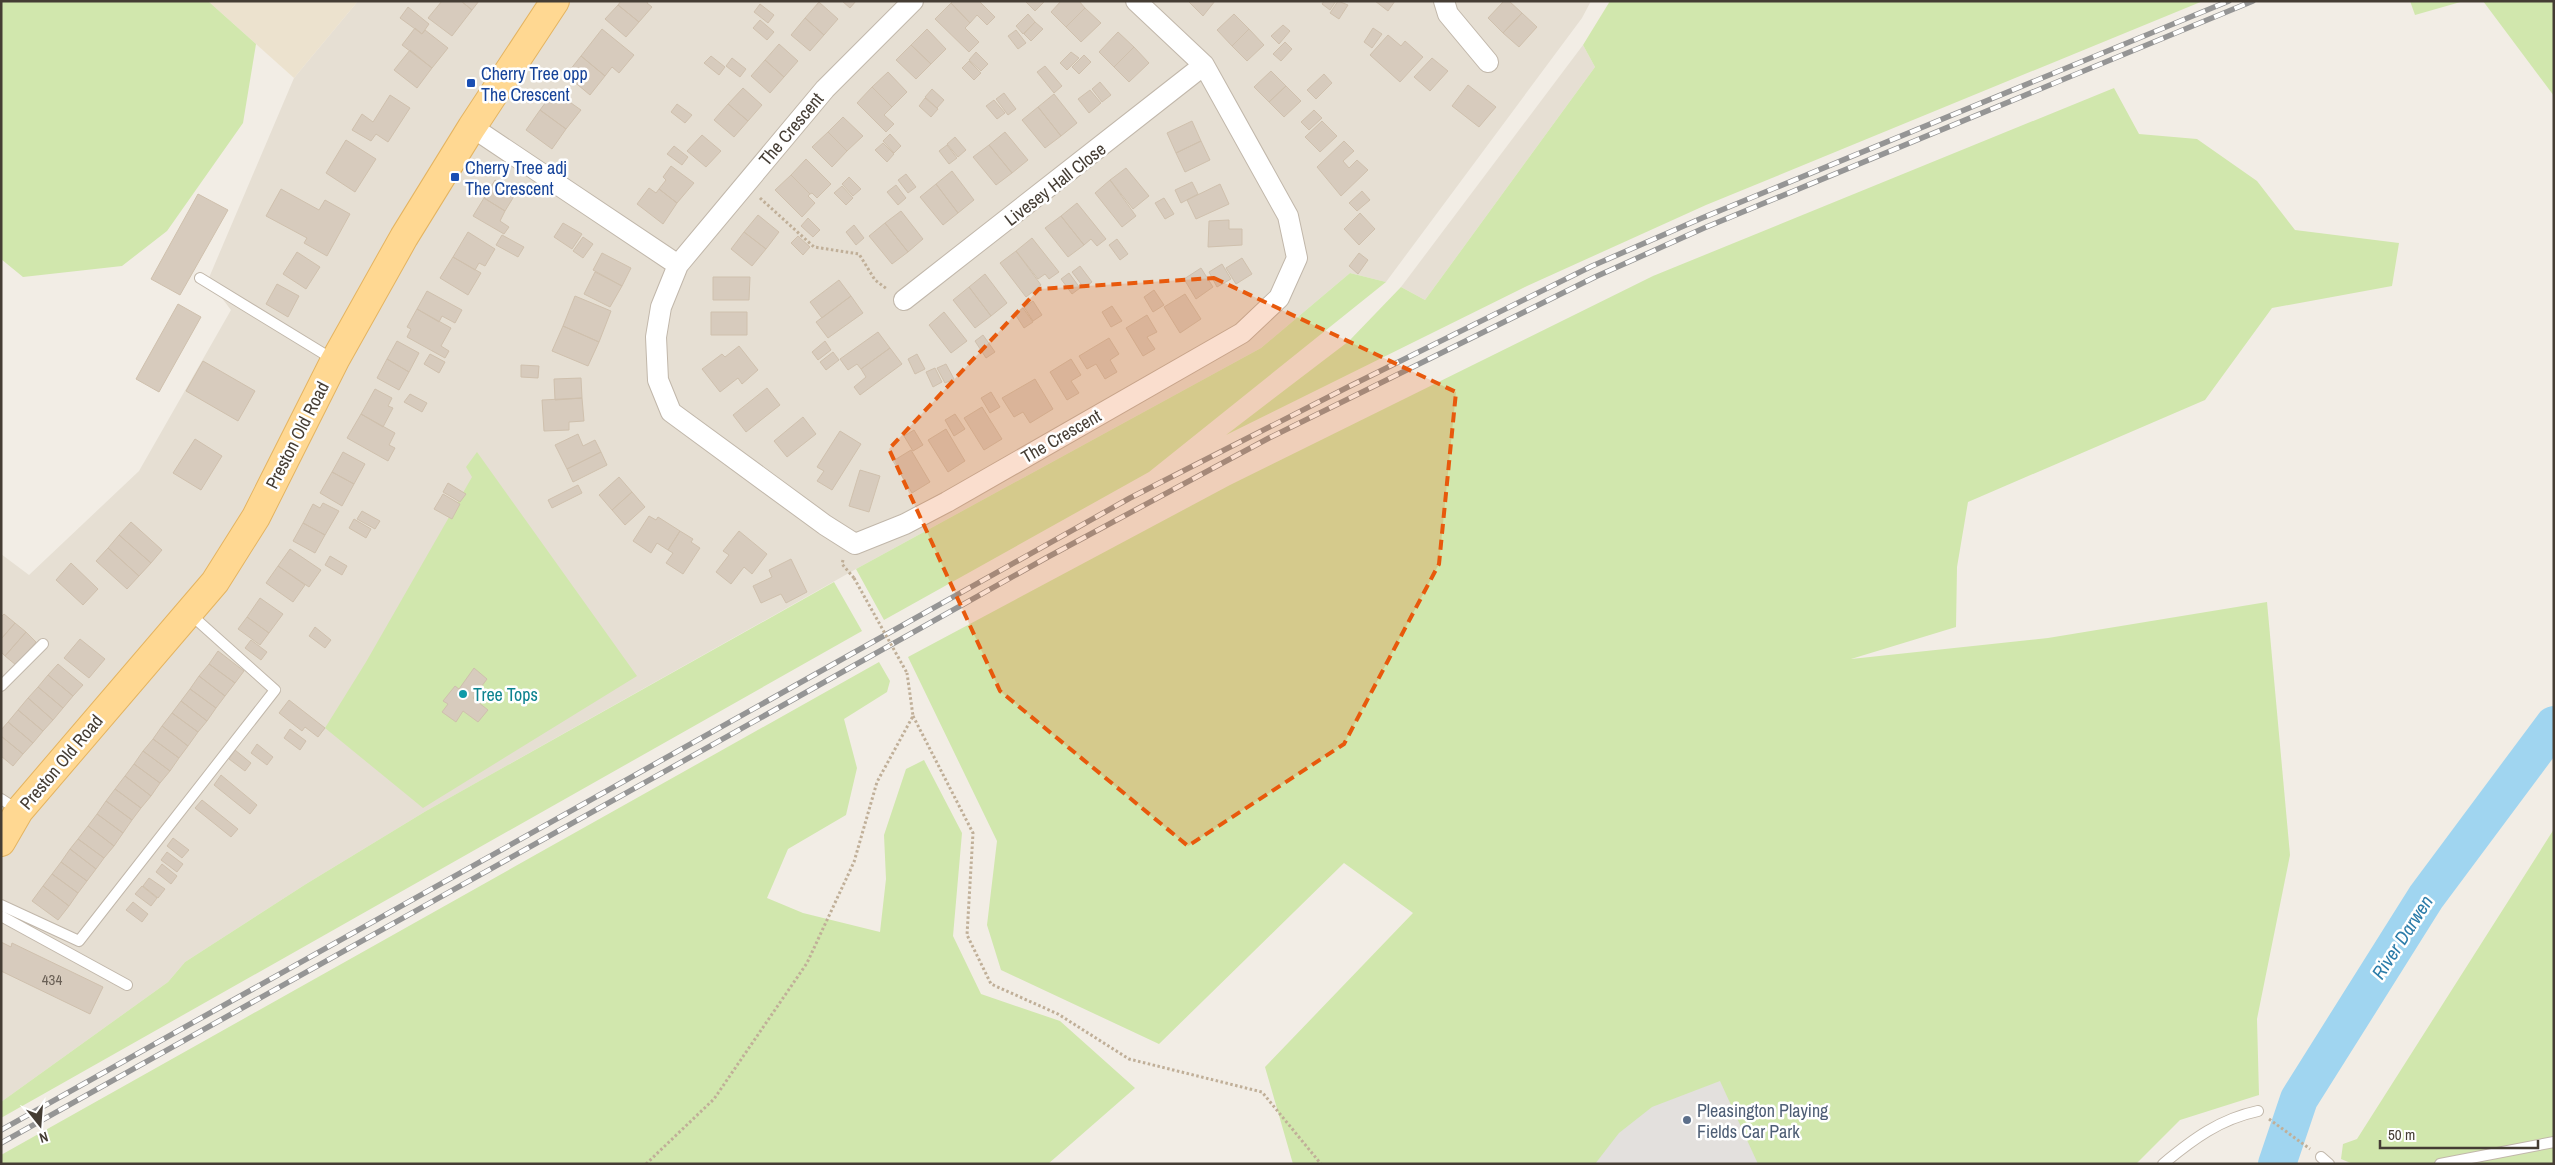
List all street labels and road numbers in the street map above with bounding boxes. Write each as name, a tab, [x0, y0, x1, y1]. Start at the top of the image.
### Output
street label: The Crescent	[753, 87, 829, 171]
street label: Livesey Hall Close	[999, 137, 1111, 231]
street label: Preston Old Road	[259, 377, 335, 493]
street label: The Crescent	[1016, 403, 1106, 469]
street label: Preston Old Road	[14, 709, 108, 815]

